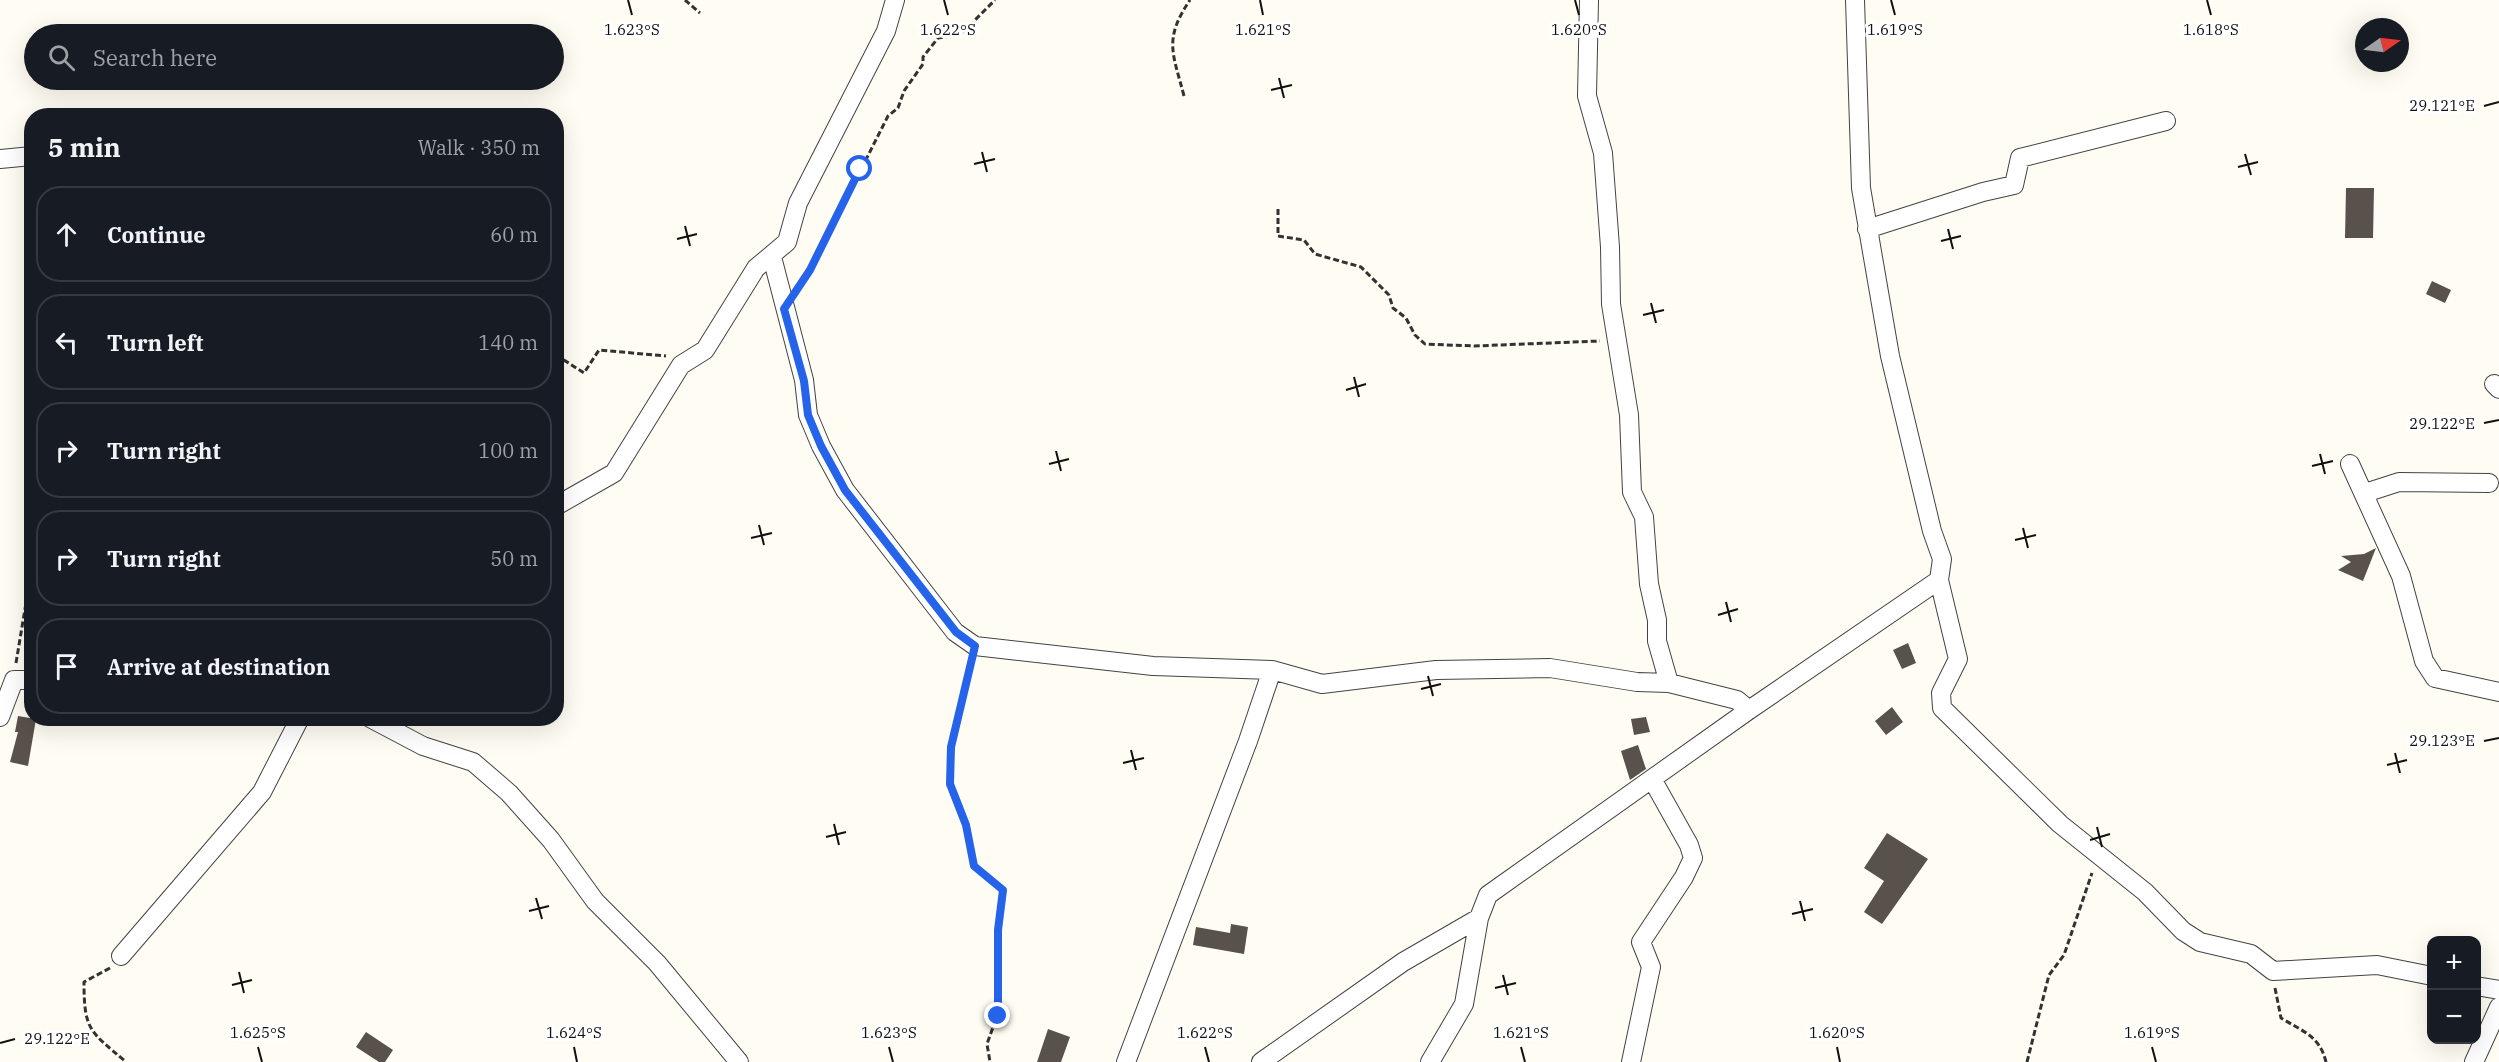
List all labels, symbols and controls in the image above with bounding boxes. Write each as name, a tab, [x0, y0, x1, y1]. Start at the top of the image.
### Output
north arrow	[2355, 18, 2409, 72]
text: 1.623°S	[604, 20, 660, 39]
text: 1.622°S	[920, 20, 976, 39]
text: 1.621°S	[1235, 20, 1291, 39]
text: 1.620°S	[1551, 20, 1607, 39]
text: 1.619°S	[1867, 20, 1923, 39]
text: 1.618°S	[2183, 20, 2239, 39]
search box	[24, 24, 564, 90]
icon: search	[45, 41, 78, 74]
text: Search here	[93, 43, 217, 72]
text: 29.121°E	[2409, 96, 2475, 115]
text: 5 min	[48, 130, 121, 164]
text: Walk · 350 m	[418, 134, 540, 161]
route start	[846, 155, 872, 181]
icon: ahead	[50, 218, 83, 251]
text: Continue	[107, 220, 206, 249]
text: 60 m	[490, 221, 538, 248]
icon: left	[50, 326, 83, 359]
text: Turn left	[107, 328, 203, 357]
text: 140 m	[478, 329, 538, 356]
text: 29.122°E	[2409, 414, 2475, 433]
icon: right	[50, 434, 83, 467]
text: Turn right	[107, 436, 221, 465]
text: 100 m	[478, 437, 538, 464]
icon: right	[50, 542, 83, 575]
text: Turn right	[107, 544, 221, 573]
text: 50 m	[490, 545, 538, 572]
icon: arrive	[50, 650, 83, 683]
text: Arrive at destination	[107, 652, 330, 681]
text: 29.123°E	[2409, 731, 2475, 750]
map controls	[2427, 936, 2481, 1044]
button: +	[2427, 936, 2481, 990]
button: −	[2427, 990, 2481, 1044]
route end	[984, 1002, 1010, 1028]
text: 1.625°S	[230, 1023, 286, 1042]
text: 1.624°S	[546, 1023, 602, 1042]
text: 1.623°S	[861, 1023, 917, 1042]
text: 1.622°S	[1177, 1023, 1233, 1042]
text: 1.621°S	[1493, 1023, 1549, 1042]
text: 1.620°S	[1809, 1023, 1865, 1042]
text: 1.619°S	[2124, 1023, 2180, 1042]
text: 29.122°E	[24, 1029, 90, 1048]

